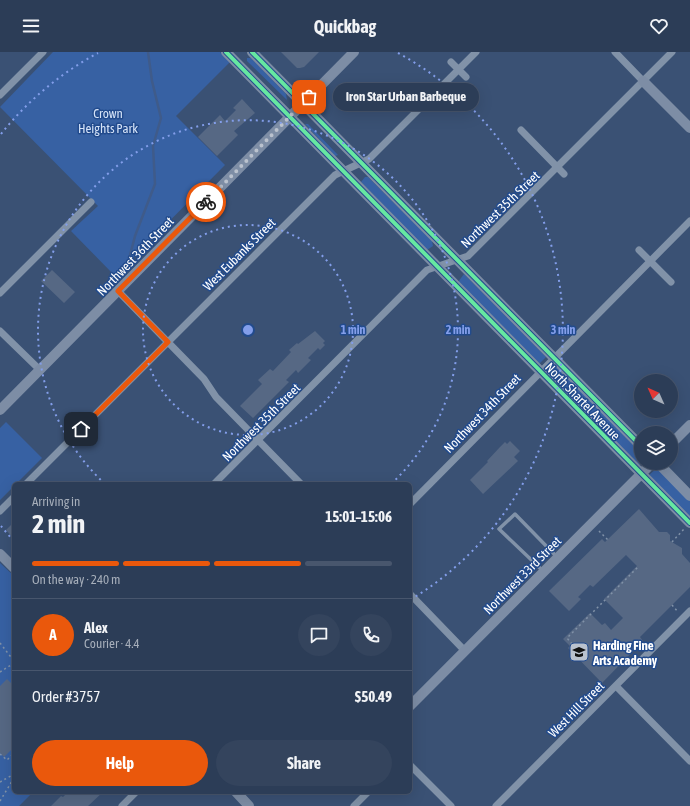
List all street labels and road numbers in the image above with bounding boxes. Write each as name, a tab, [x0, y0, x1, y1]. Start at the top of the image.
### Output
street label: Northwest 35th Street	[458, 168, 543, 251]
street label: Northwest 36th Street	[94, 214, 177, 299]
street label: West Eubanks Street	[200, 215, 279, 294]
street label: North Shartel Avenue	[542, 360, 623, 443]
street label: Northwest 34th Street	[441, 371, 524, 456]
street label: Northwest 35th Street	[219, 380, 304, 464]
street label: Northwest 33rd Street	[480, 533, 565, 617]
street label: West Hill Street	[545, 678, 608, 740]

